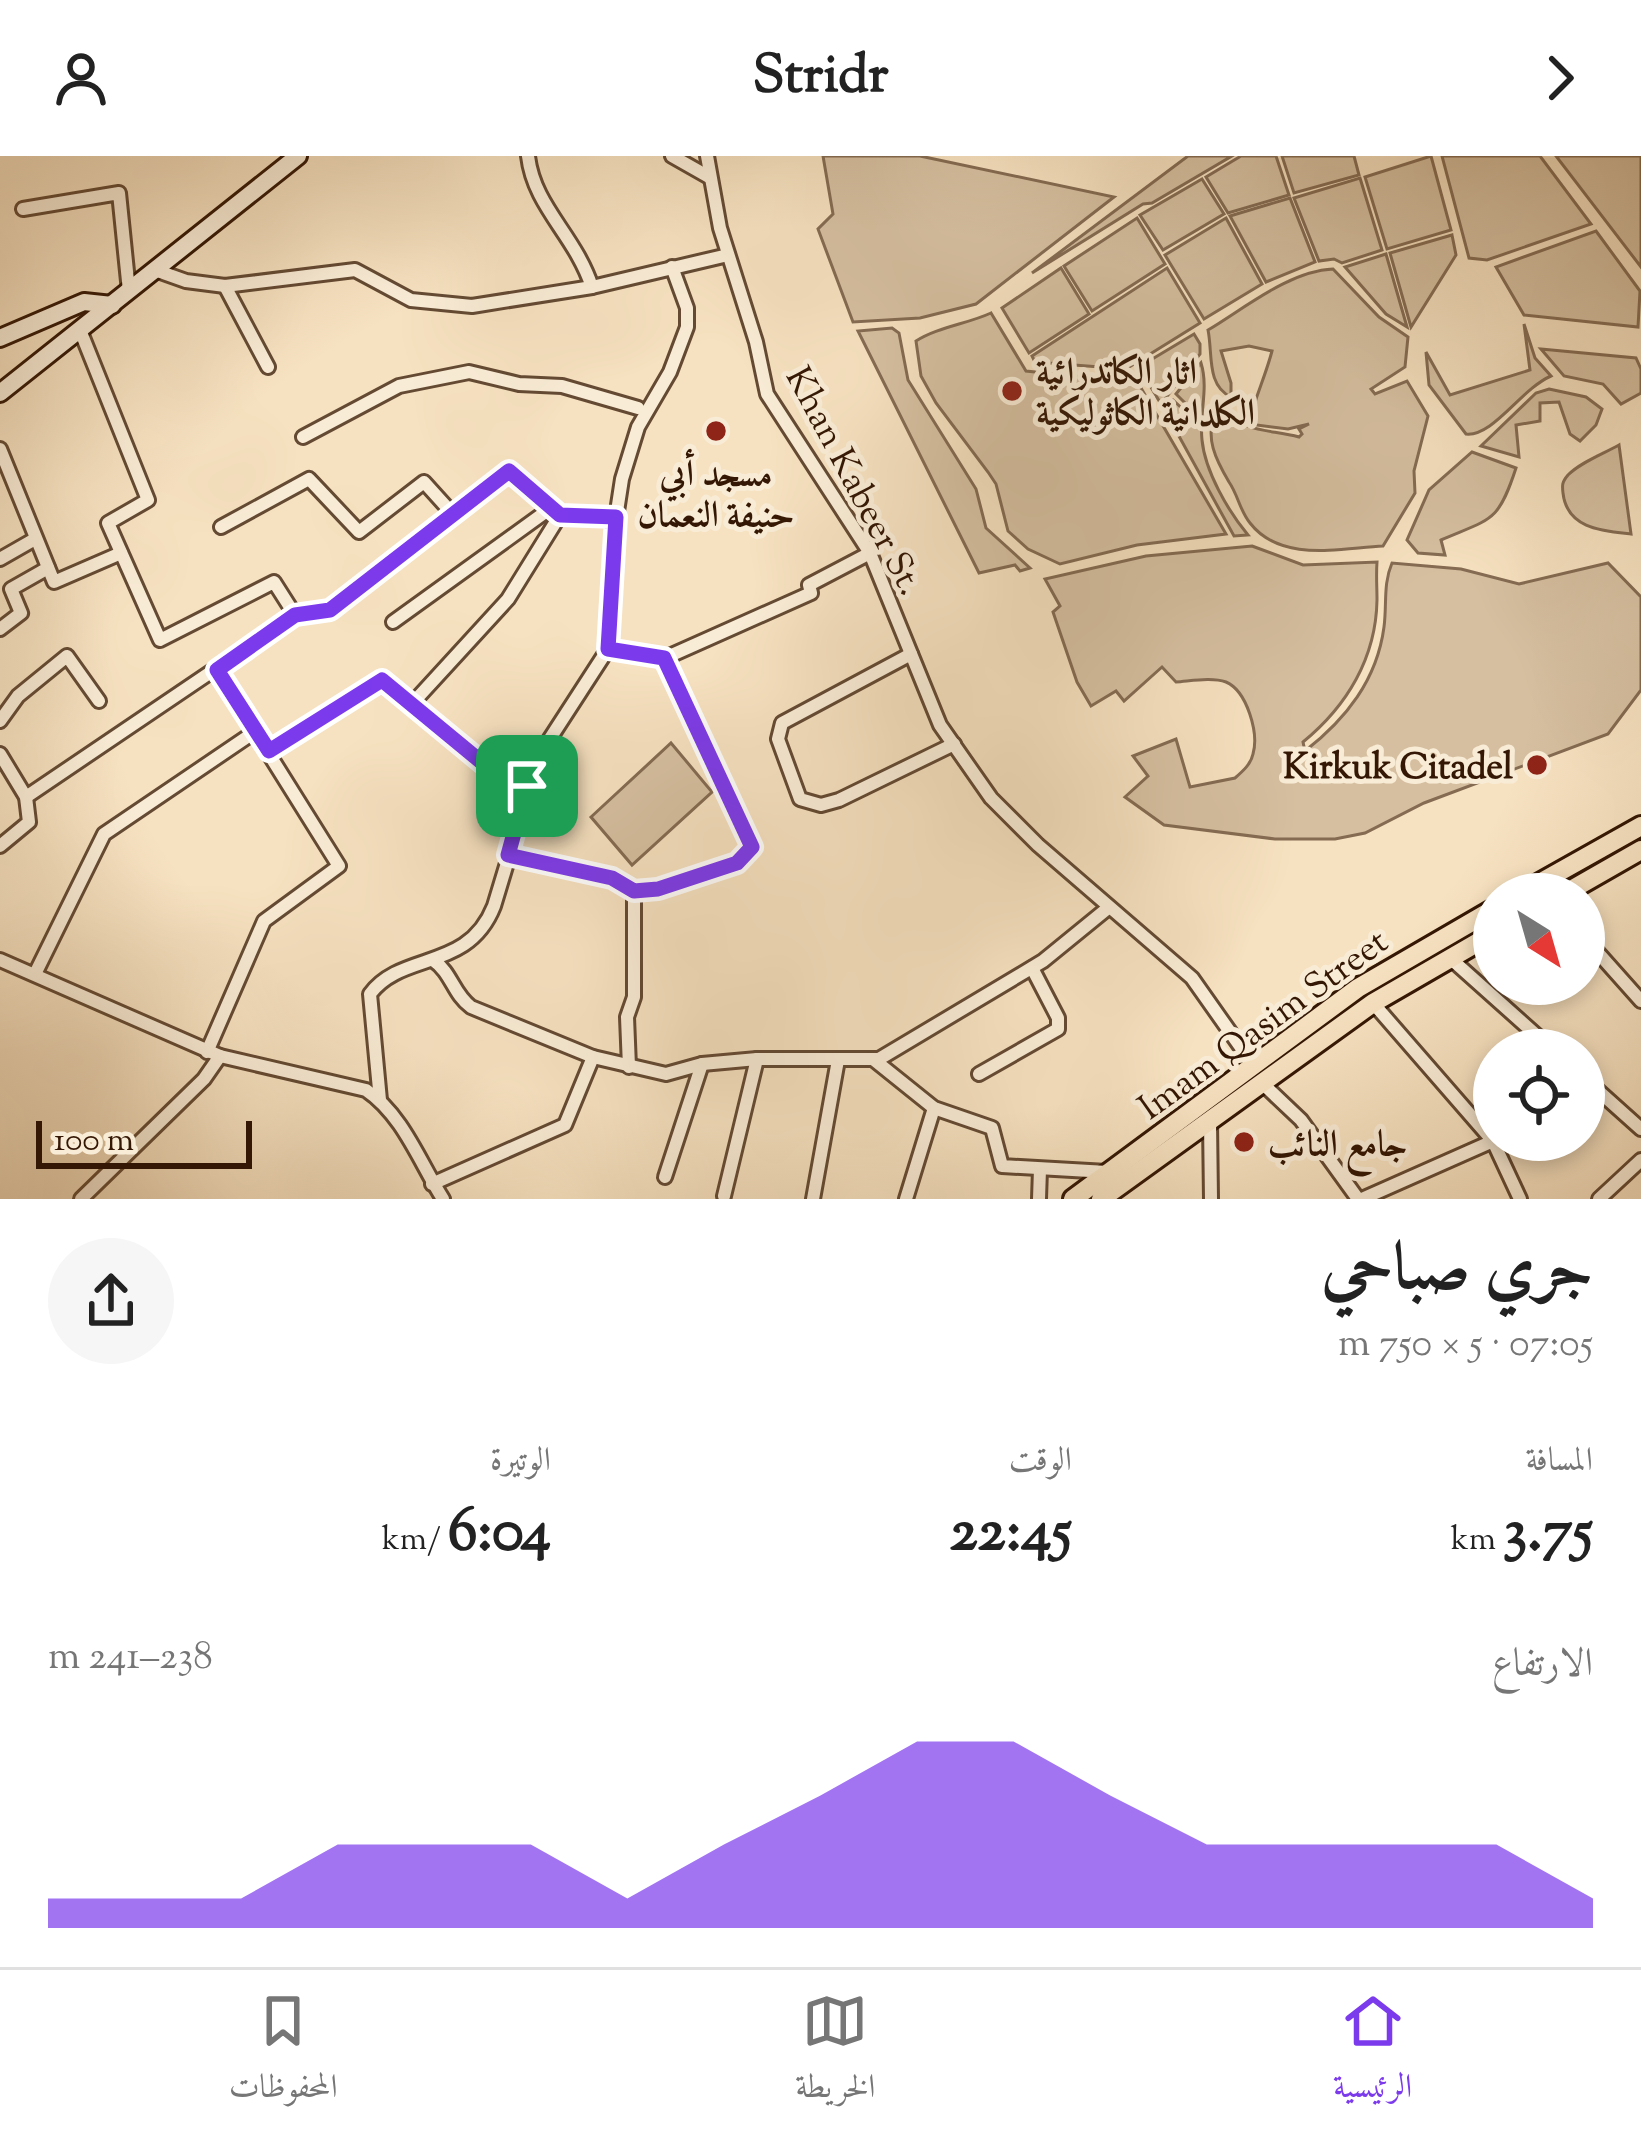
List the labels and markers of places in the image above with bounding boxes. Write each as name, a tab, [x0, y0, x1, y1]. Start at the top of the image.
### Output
place label: اثار الكاتدرائية الكلدانية الكاثوليكية	[1036, 348, 1255, 441]
marker: اثار الكاتدرائية الكلدانية الكاثوليكية	[999, 378, 1025, 404]
marker: مسجد أبي حنيفة النعمان	[703, 418, 729, 444]
place label: مسجد أبي حنيفة النعمان	[637, 448, 795, 543]
pin	[476, 735, 578, 837]
place label: Kirkuk Citadel	[1283, 743, 1513, 795]
marker: Kirkuk Citadel	[1524, 752, 1550, 778]
place label: جامع النائب	[1268, 1120, 1407, 1177]
marker: جامع النائب	[1231, 1129, 1257, 1155]

